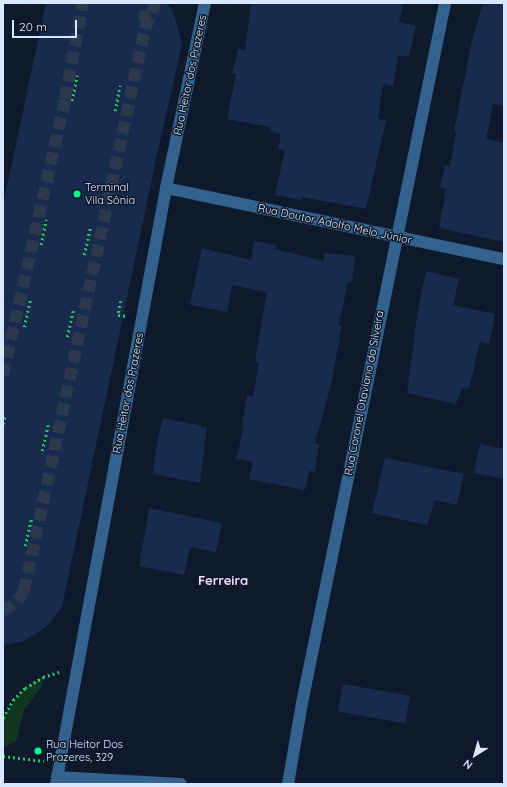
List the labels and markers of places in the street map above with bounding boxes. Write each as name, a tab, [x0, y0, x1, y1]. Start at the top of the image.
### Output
place label: Terminal Vila Sônia	[85, 181, 135, 207]
marker: Terminal Vila Sônia	[72, 189, 82, 199]
place label: Rua Heitor Dos Prazeres, 329	[46, 738, 123, 764]
marker: Rua Heitor Dos Prazeres, 329	[33, 746, 43, 756]

